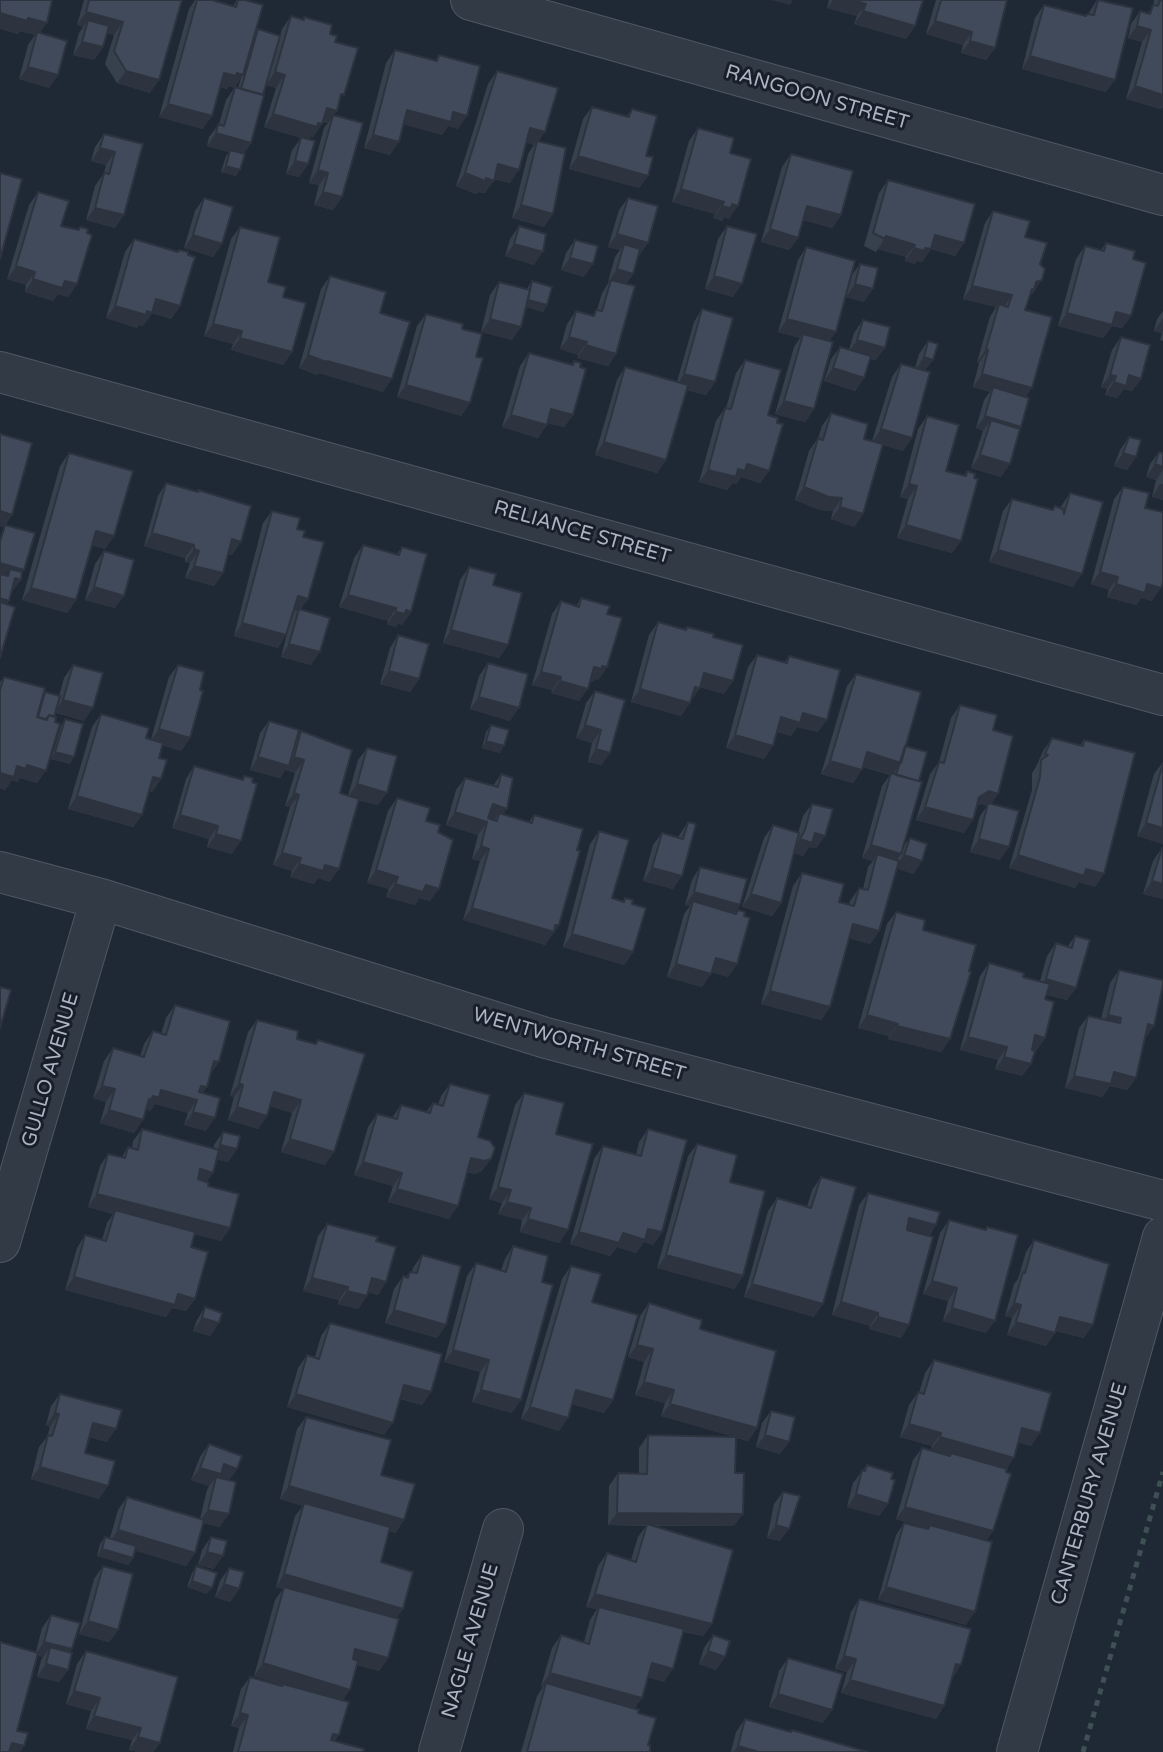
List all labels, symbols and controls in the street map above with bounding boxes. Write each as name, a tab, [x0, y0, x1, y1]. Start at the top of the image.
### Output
street label: RANGOON STREET	[722, 60, 912, 136]
street label: RELIANCE STREET	[491, 496, 673, 570]
street label: GULLO AVENUE	[17, 990, 85, 1150]
street label: WENTWORTH STREET	[470, 1003, 688, 1087]
street label: CANTERBURY AVENUE	[1047, 1380, 1133, 1608]
street label: NAGLE AVENUE	[437, 1561, 505, 1721]

